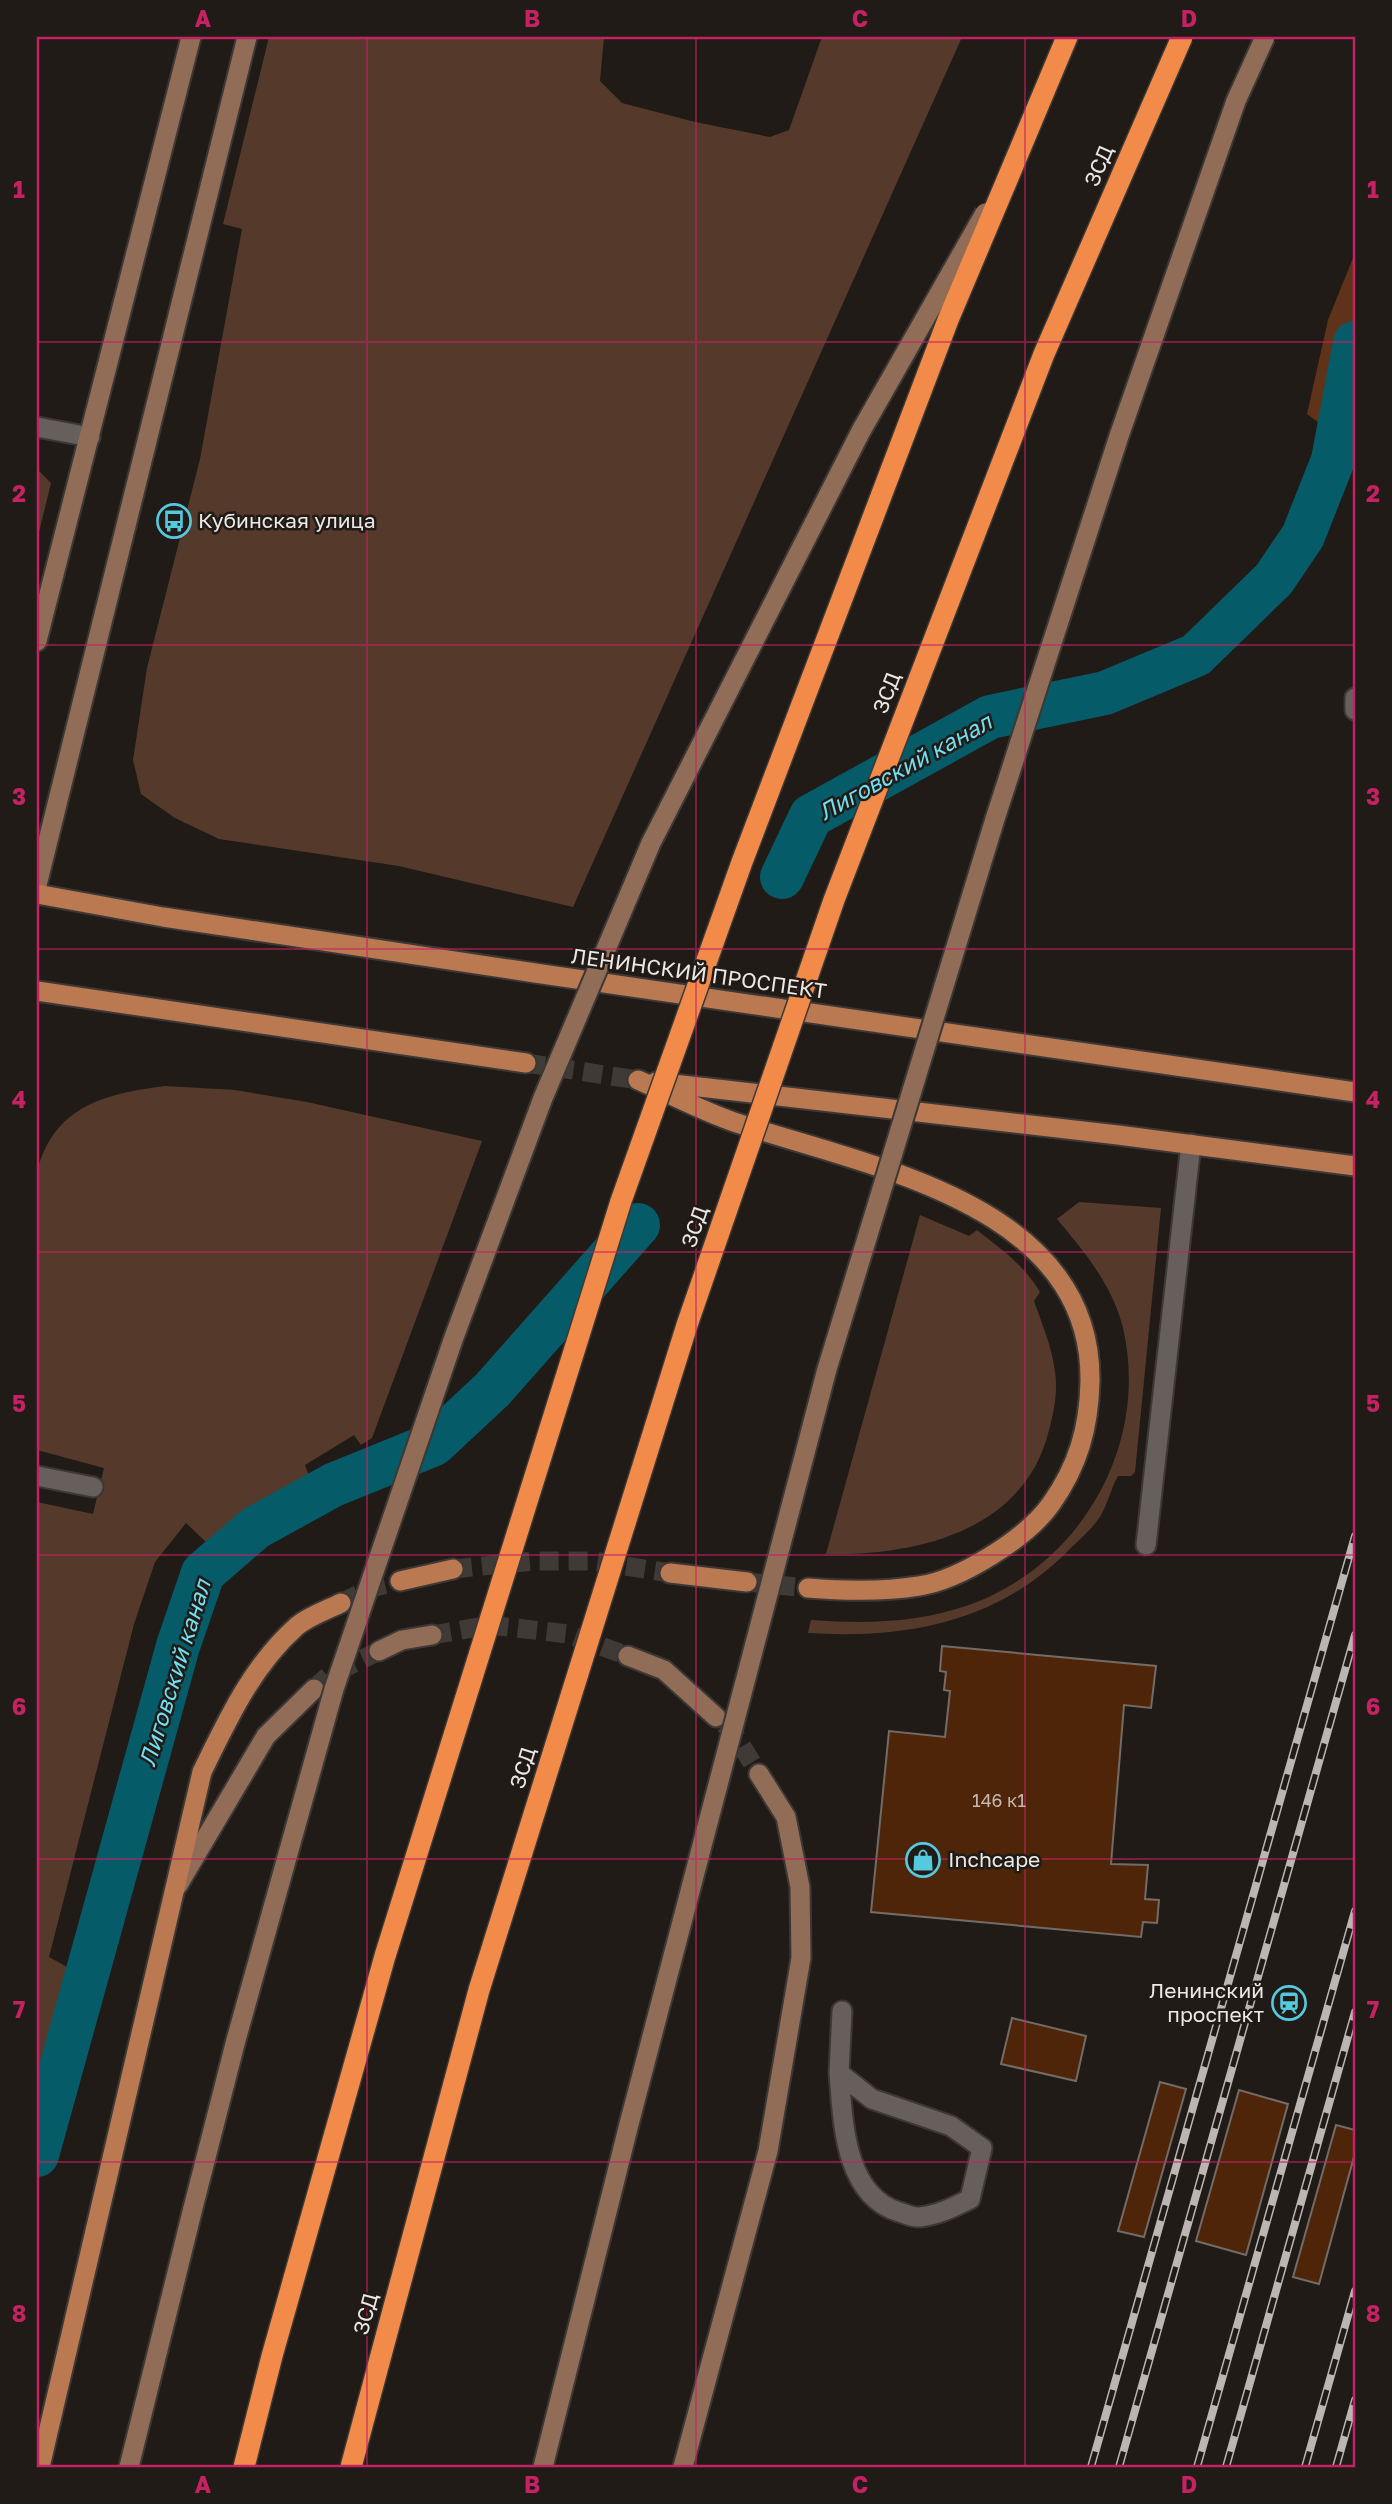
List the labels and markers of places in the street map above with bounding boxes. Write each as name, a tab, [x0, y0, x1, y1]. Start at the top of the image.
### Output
bus stop icon: Кубинская улица	[155, 502, 193, 540]
place label: Кубинская улица	[198, 507, 376, 533]
shop icon: Inchcape	[904, 1841, 942, 1879]
place label: Inchcape	[948, 1846, 1040, 1872]
place label: Ленинский проспект	[1149, 1977, 1264, 2027]
station icon: Ленинский проспект	[1270, 1984, 1308, 2022]

